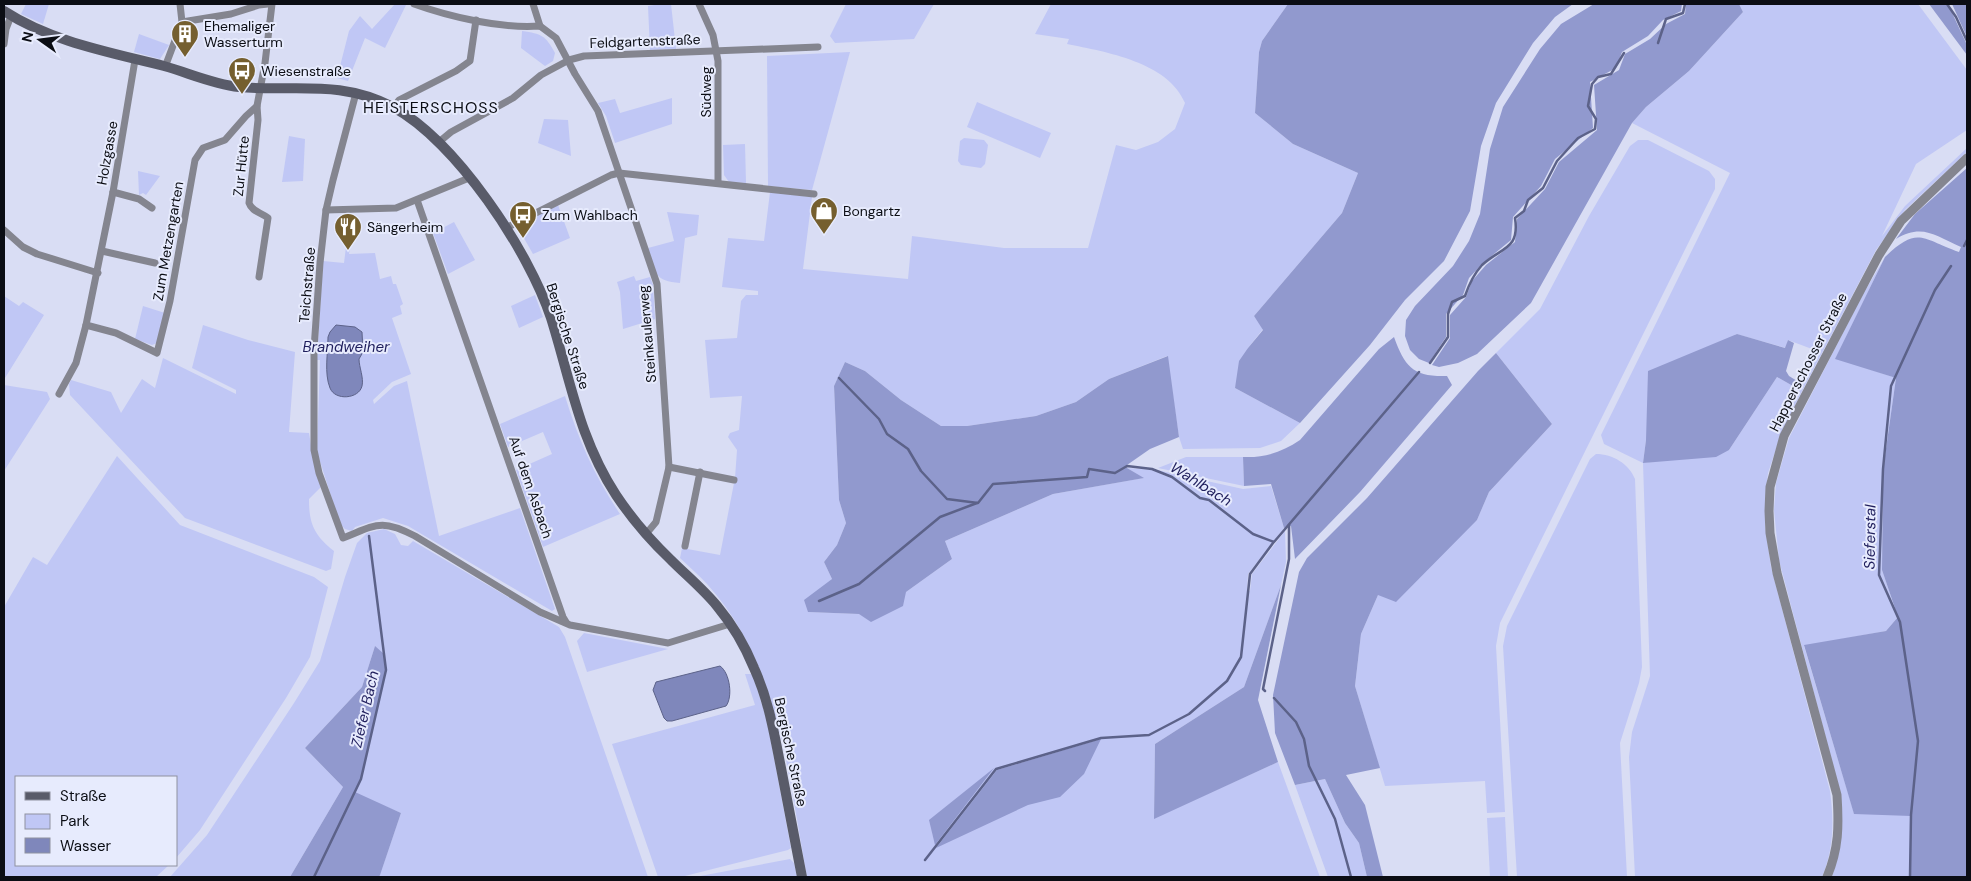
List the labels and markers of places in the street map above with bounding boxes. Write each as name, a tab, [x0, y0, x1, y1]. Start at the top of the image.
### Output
place label: Ehemaliger Wasserturm	[204, 17, 283, 51]
building icon: Ehemaliger Wasserturm	[170, 19, 200, 58]
bus stop icon: Wiesenstraße	[227, 56, 257, 95]
place label: Wiesenstraße	[261, 62, 351, 80]
shop icon: Bongartz	[809, 196, 839, 235]
bus stop icon: Zum Wahlbach	[508, 200, 538, 239]
place label: Bongartz	[843, 202, 900, 220]
place label: Zum Wahlbach	[542, 206, 638, 224]
restaurant icon: Sängerheim	[333, 212, 363, 251]
place label: Sängerheim	[367, 218, 443, 236]

